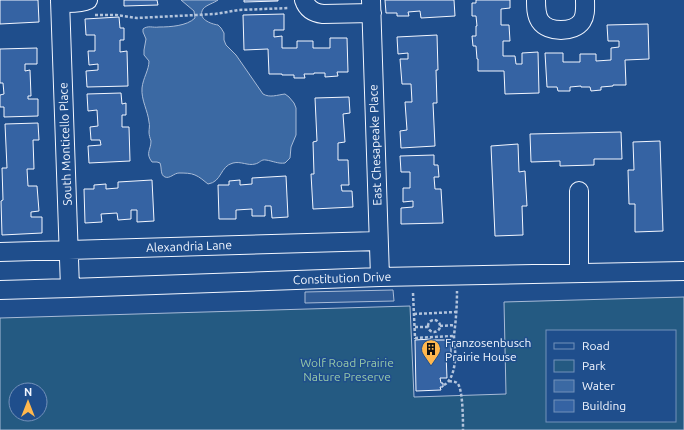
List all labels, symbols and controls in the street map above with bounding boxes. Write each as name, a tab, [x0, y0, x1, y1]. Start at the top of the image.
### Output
street label: South Monticello Place	[56, 82, 74, 206]
street label: East Chesapeake Place	[366, 84, 384, 206]
street label: Alexandria Lane	[146, 238, 232, 254]
street label: Constitution Drive	[293, 270, 391, 286]
legend	[546, 330, 676, 422]
place label: Franzosenbusch Prairie House	[445, 336, 531, 363]
building icon: Franzosenbusch Prairie House	[420, 338, 442, 366]
text: Road	[582, 339, 610, 352]
park label: Wolf Road Prairie Nature Preserve	[300, 356, 394, 383]
text: Park	[582, 359, 606, 372]
text: Water	[582, 379, 615, 392]
north arrow	[8, 382, 48, 422]
text: N	[24, 386, 32, 398]
text: Building	[582, 399, 626, 412]

